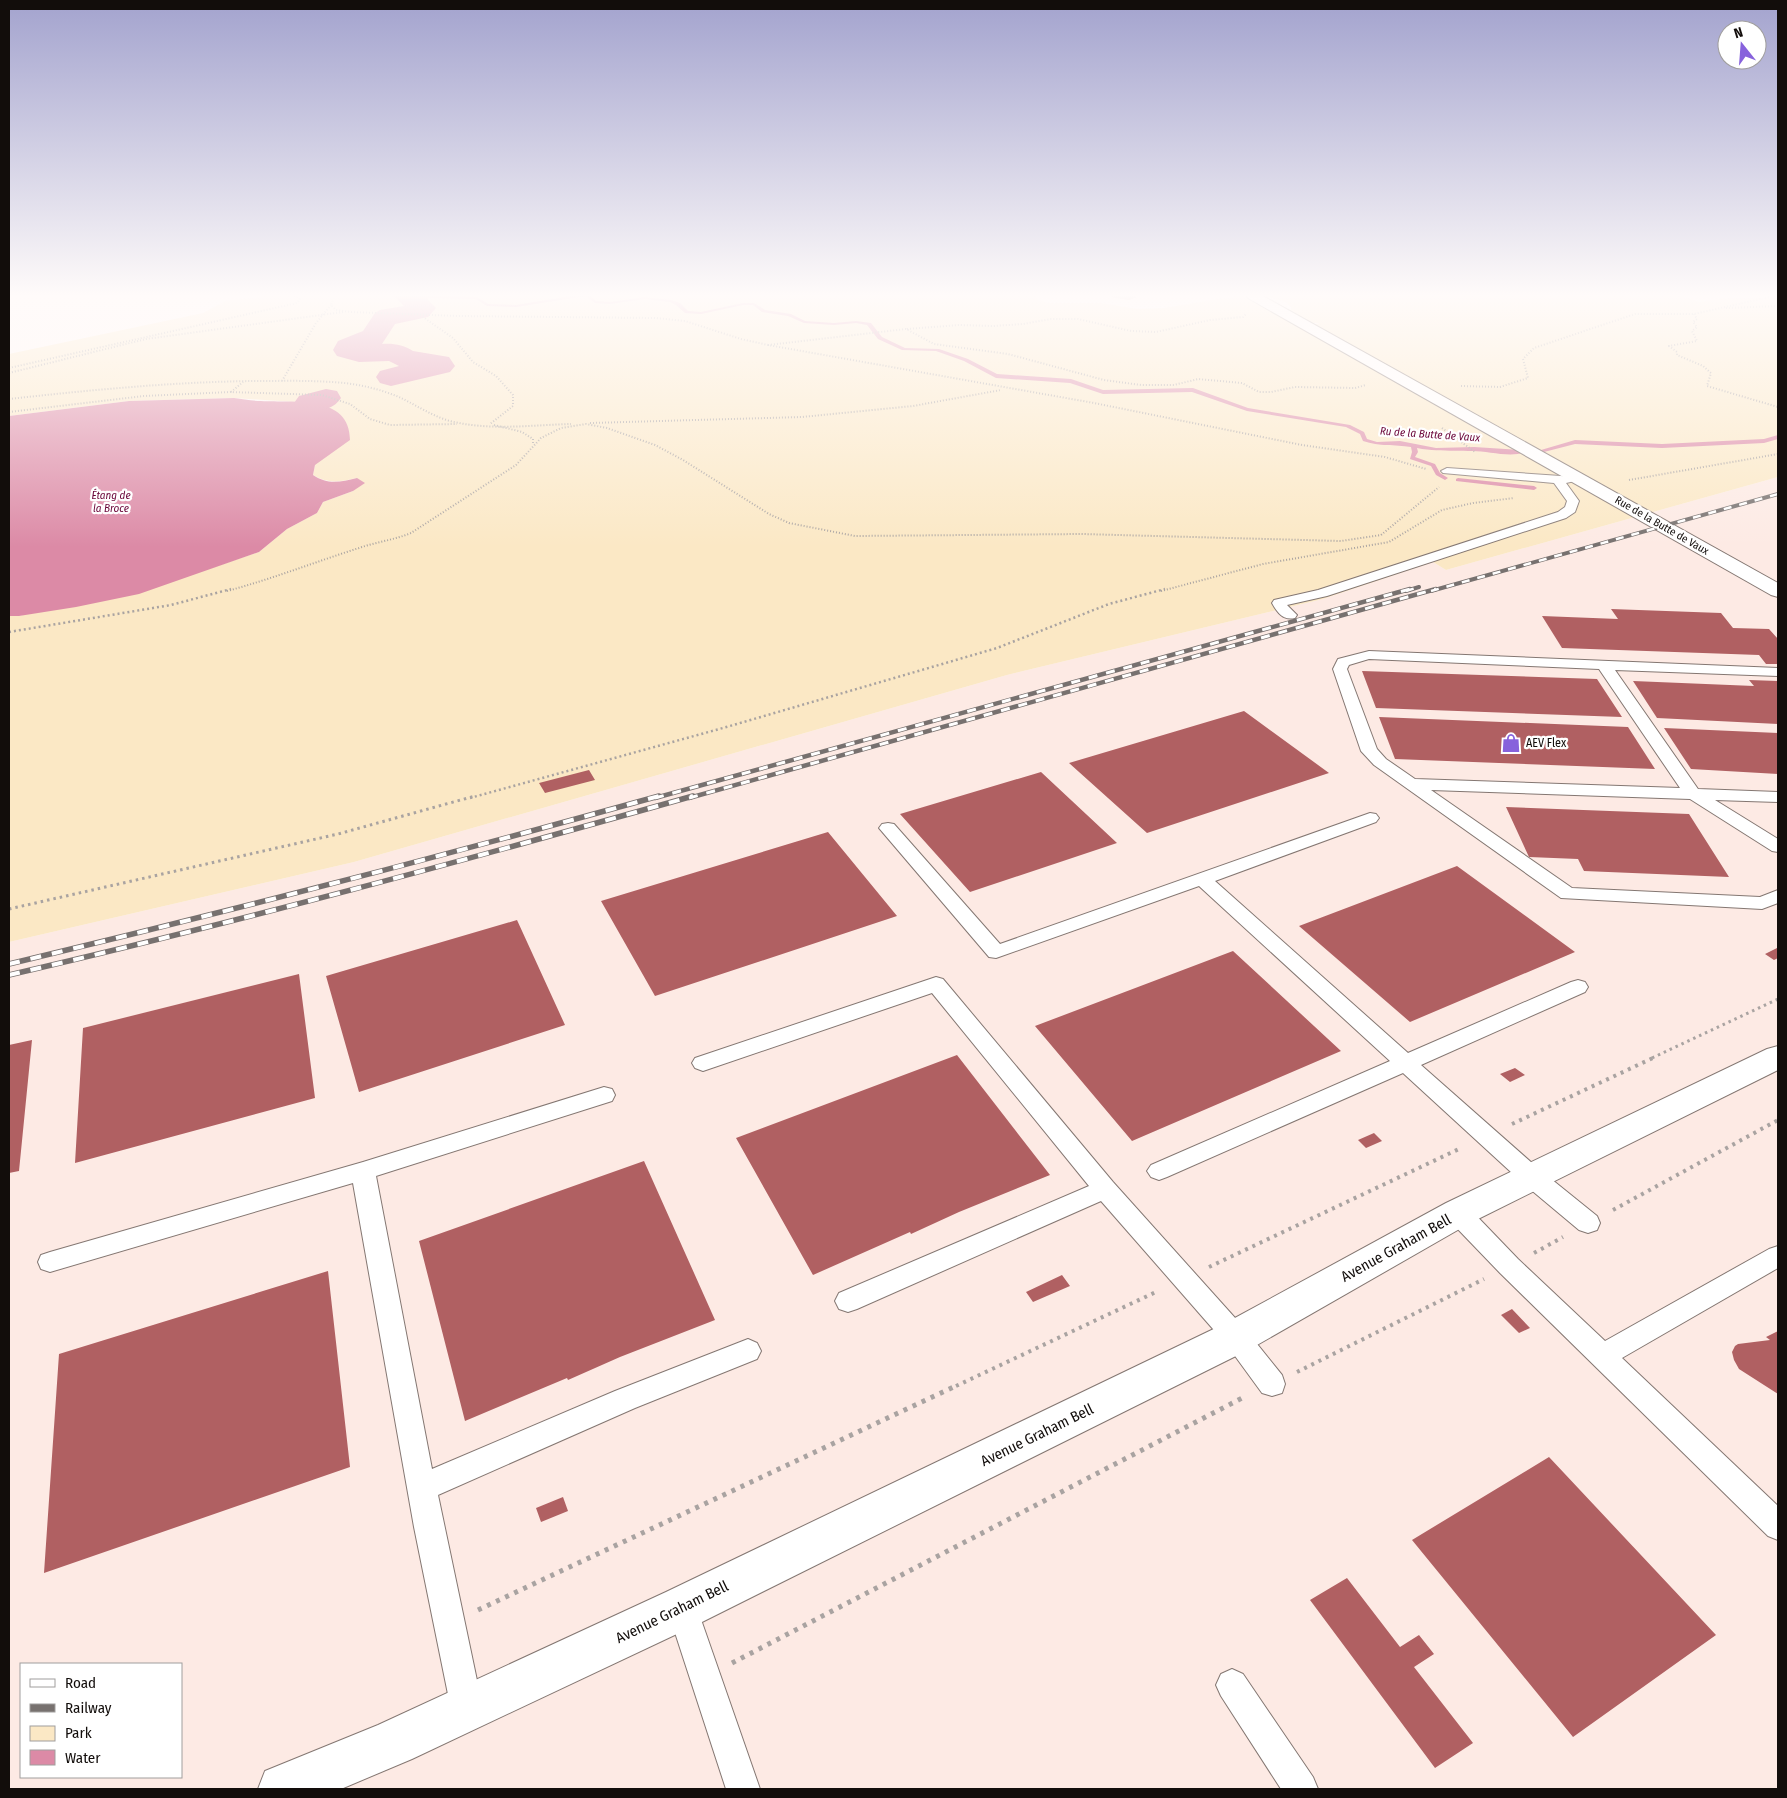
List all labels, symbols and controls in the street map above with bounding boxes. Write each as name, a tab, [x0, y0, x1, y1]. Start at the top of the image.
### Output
north arrow	[1717, 20, 1767, 70]
text: N	[1732, 24, 1745, 42]
water label: Ru de la Butte de Vaux	[1379, 425, 1481, 444]
water label: Étang de la Broce	[91, 488, 131, 515]
street label: Rue de la Butte de Vaux	[1612, 493, 1711, 558]
shop icon: AEV Flex	[1500, 732, 1522, 754]
place label: AEV Flex	[1526, 736, 1567, 750]
street label: Avenue Graham Bell	[1338, 1210, 1454, 1286]
street label: Avenue Graham Bell	[978, 1400, 1096, 1470]
street label: Avenue Graham Bell	[613, 1577, 731, 1647]
legend	[20, 1663, 182, 1778]
text: Road	[65, 1674, 96, 1692]
text: Railway	[65, 1699, 112, 1717]
text: Park	[65, 1724, 92, 1742]
text: Water	[65, 1749, 101, 1767]

